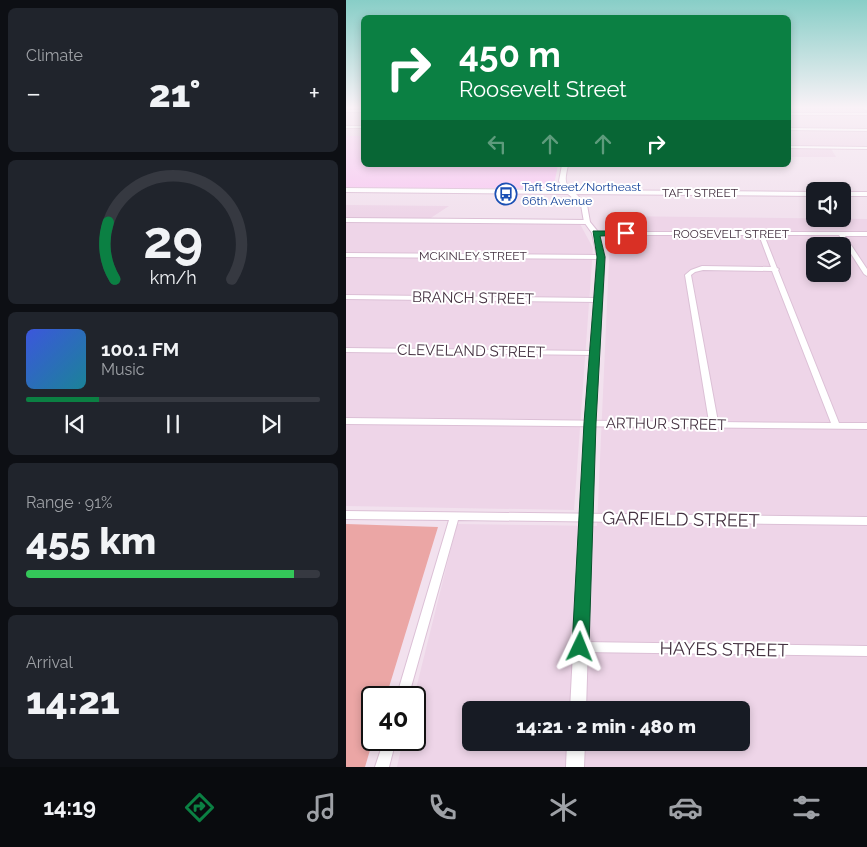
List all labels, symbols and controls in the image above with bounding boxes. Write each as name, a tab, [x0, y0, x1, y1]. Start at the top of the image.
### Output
text: 450 m	[459, 34, 561, 75]
icon: right	[376, 35, 441, 100]
text: Climate	[26, 46, 83, 65]
text: 21°	[149, 71, 201, 116]
text: Roosevelt Street	[459, 76, 627, 102]
text: −	[26, 77, 41, 110]
text: +	[308, 77, 320, 110]
icon: left	[483, 130, 511, 158]
icon: ahead	[536, 130, 564, 158]
icon: ahead	[589, 130, 617, 158]
icon: right	[642, 130, 670, 158]
place label: Taft Street/Northeast 66th Avenue	[522, 180, 641, 208]
bus stop icon: Taft Street/Northeast 66th Avenue	[494, 182, 518, 206]
map controls	[806, 182, 851, 282]
button: sound	[806, 182, 851, 227]
street label: TAFT STREET	[662, 186, 739, 200]
text: 29	[143, 209, 203, 270]
pin	[605, 212, 647, 254]
icon: arrive	[612, 219, 640, 247]
street label: ROOSEVELT STREET	[673, 227, 790, 241]
button: layers	[806, 237, 851, 282]
street label: MCKINLEY STREET	[419, 249, 528, 263]
text: km/h	[149, 267, 197, 288]
street label: BRANCH STREET	[412, 288, 534, 308]
text: 100.1 FM	[101, 338, 179, 360]
street label: CLEVELAND STREET	[397, 341, 545, 361]
text: Music	[101, 360, 145, 379]
icon: previous	[61, 410, 89, 438]
icon: pause	[159, 410, 187, 438]
icon: next	[257, 410, 285, 438]
street label: ARTHUR STREET	[606, 414, 726, 434]
text: Range · 91%	[26, 493, 113, 512]
street label: GARFIELD STREET	[602, 507, 760, 531]
text: 455 km	[26, 518, 156, 563]
position arrow	[553, 620, 605, 672]
street label: HAYES STREET	[659, 637, 789, 661]
text: Arrival	[26, 653, 73, 672]
text: 14:21	[26, 678, 120, 723]
speed limit sign: 40	[361, 686, 426, 751]
text: 14:21 · 2 min · 480 m	[516, 715, 696, 737]
icon: directions	[182, 790, 217, 825]
icon: music	[304, 790, 339, 825]
icon: phone	[425, 790, 460, 825]
icon: climate	[546, 790, 581, 825]
icon: car	[668, 790, 703, 825]
icon: filters	[789, 790, 824, 825]
text: 14:19	[43, 794, 96, 820]

